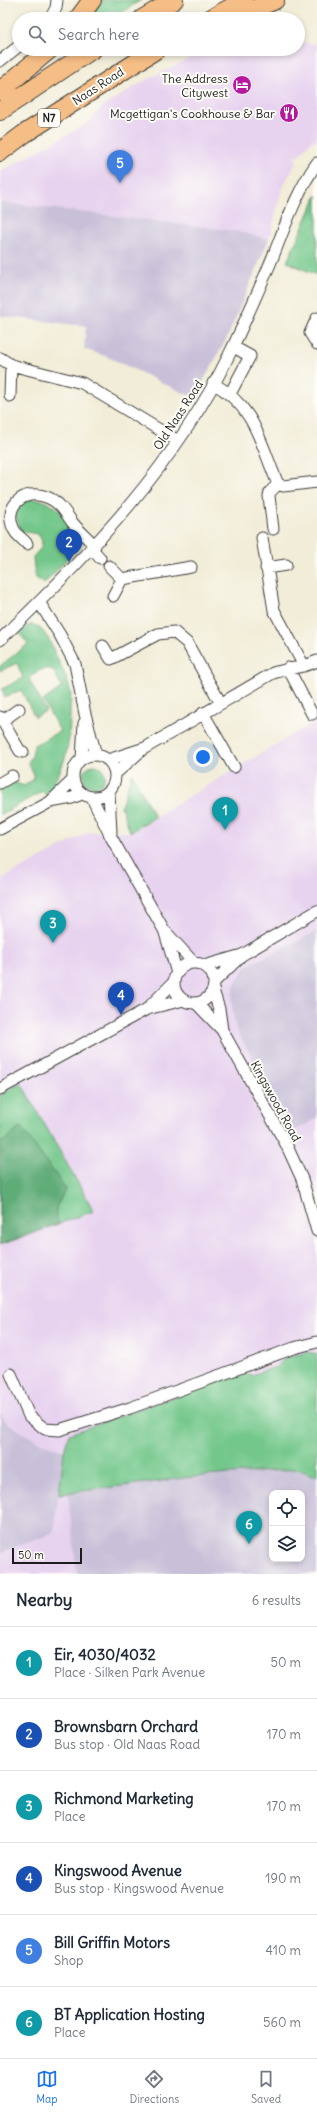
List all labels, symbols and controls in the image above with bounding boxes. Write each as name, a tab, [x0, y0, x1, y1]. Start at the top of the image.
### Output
search box	[12, 12, 305, 56]
icon: search	[26, 23, 48, 45]
text: Search here	[58, 25, 139, 44]
street label: Naas Road	[69, 64, 127, 108]
place label: The Address Citywest	[162, 71, 228, 100]
hotel icon: The Address Citywest	[231, 74, 253, 96]
restaurant icon: Mcgettigan's Cookhouse & Bar	[278, 102, 300, 124]
place label: Mcgettigan's Cookhouse & Bar	[110, 106, 275, 121]
road number: N7	[38, 109, 60, 127]
pin: 5	[107, 150, 133, 183]
street label: Old Naas Road	[150, 377, 206, 453]
pin: 2	[56, 529, 82, 562]
your location	[193, 747, 213, 767]
pin: 1	[212, 797, 238, 830]
pin: 3	[40, 910, 66, 943]
pin: 4	[108, 982, 134, 1015]
street label: Kingswood Road	[248, 1058, 304, 1144]
map controls	[269, 1490, 305, 1562]
button: locate	[269, 1490, 305, 1526]
pin: 6	[236, 1511, 262, 1544]
button: layers	[269, 1526, 305, 1562]
scale bar	[12, 1546, 82, 1565]
text: 50 m	[18, 1548, 44, 1562]
text: Nearby	[16, 1589, 72, 1611]
text: 6 results	[252, 1592, 301, 1609]
text: Eir, 4030/4032	[54, 1645, 156, 1664]
text: 1	[26, 1654, 32, 1671]
text: 50 m	[270, 1654, 301, 1671]
text: Place · Silken Park Avenue	[54, 1664, 205, 1681]
text: Brownsbarn Orchard	[54, 1717, 198, 1736]
text: 2	[25, 1726, 33, 1743]
text: 170 m	[266, 1726, 301, 1743]
text: Bus stop · Old Naas Road	[54, 1736, 200, 1753]
text: Richmond Marketing	[54, 1789, 194, 1808]
text: 3	[25, 1798, 33, 1815]
text: 170 m	[266, 1798, 301, 1815]
text: Place	[54, 1808, 85, 1825]
text: Kingswood Avenue	[54, 1861, 182, 1880]
text: 4	[25, 1870, 33, 1887]
text: 190 m	[265, 1870, 301, 1887]
text: Bus stop · Kingswood Avenue	[54, 1880, 224, 1897]
text: Bill Griffin Motors	[54, 1933, 170, 1952]
text: 5	[25, 1942, 33, 1959]
text: 410 m	[265, 1942, 301, 1959]
text: Shop	[54, 1952, 83, 1969]
text: BT Application Hosting	[54, 2005, 205, 2024]
text: 6	[25, 2014, 33, 2031]
text: 560 m	[263, 2014, 301, 2031]
text: Place	[54, 2024, 85, 2041]
tab: Map	[36, 2068, 58, 2106]
tab: Directions	[130, 2068, 179, 2106]
tab: Saved	[251, 2068, 281, 2106]

